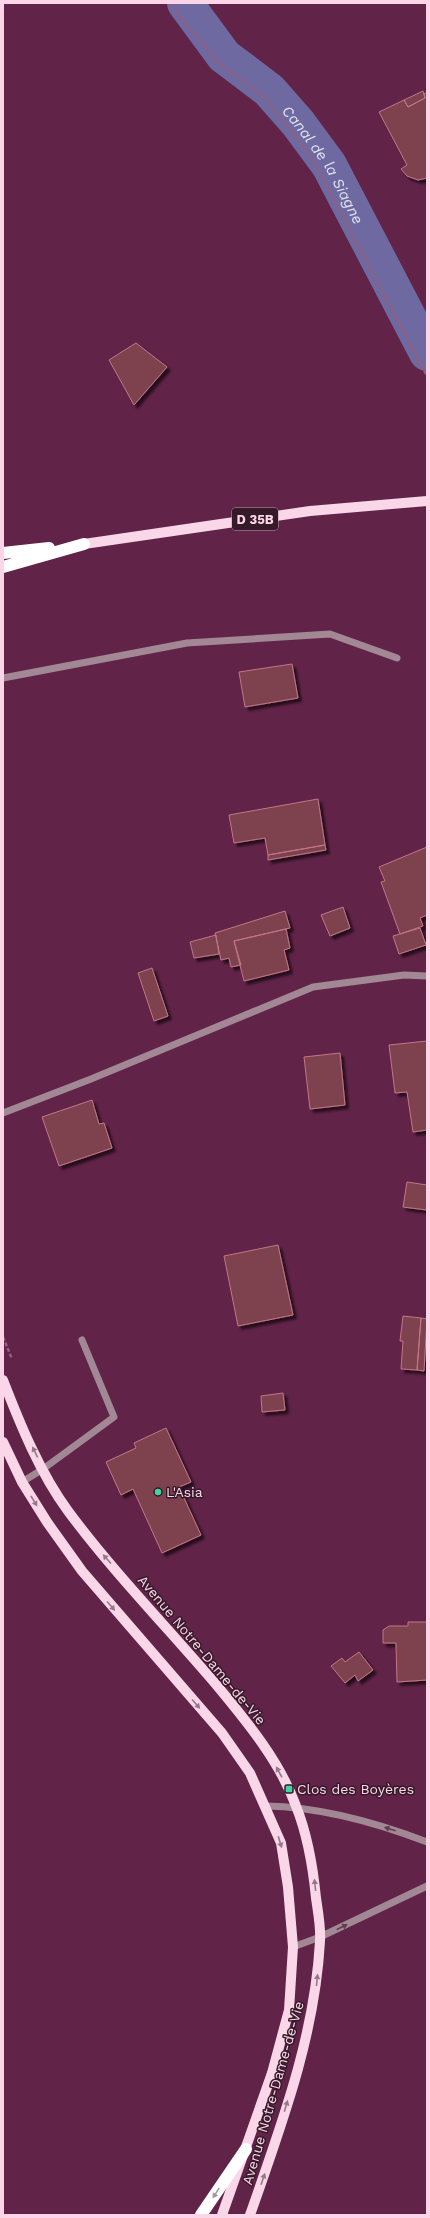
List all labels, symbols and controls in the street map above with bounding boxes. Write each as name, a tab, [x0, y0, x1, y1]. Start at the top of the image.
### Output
water label: Canal de la Siagne	[278, 102, 367, 227]
road number: D 35B	[232, 508, 278, 530]
one-way arrow	[32, 1446, 38, 1458]
place label: L'Asia	[166, 1484, 203, 1500]
marker: L'Asia	[153, 1487, 163, 1497]
one-way arrow	[31, 1495, 38, 1507]
one-way arrow	[103, 1555, 112, 1564]
street label: Avenue Notre-Dame-de-Vie	[135, 1572, 269, 1728]
one-way arrow	[107, 1601, 116, 1611]
one-way arrow	[192, 1699, 201, 1710]
one-way arrow	[276, 1766, 282, 1778]
place label: Clos des Boyères	[297, 1781, 414, 1797]
marker: Clos des Boyères	[284, 1784, 294, 1794]
one-way arrow	[384, 1826, 396, 1832]
one-way arrow	[277, 1837, 283, 1849]
one-way arrow	[312, 1879, 319, 1891]
one-way arrow	[336, 1924, 348, 1930]
one-way arrow	[313, 1974, 320, 1986]
street label: Avenue Notre-Dame-de-Vie	[239, 1999, 307, 2187]
one-way arrow	[283, 2099, 289, 2111]
one-way arrow	[260, 2173, 266, 2185]
one-way arrow	[213, 2187, 220, 2199]

